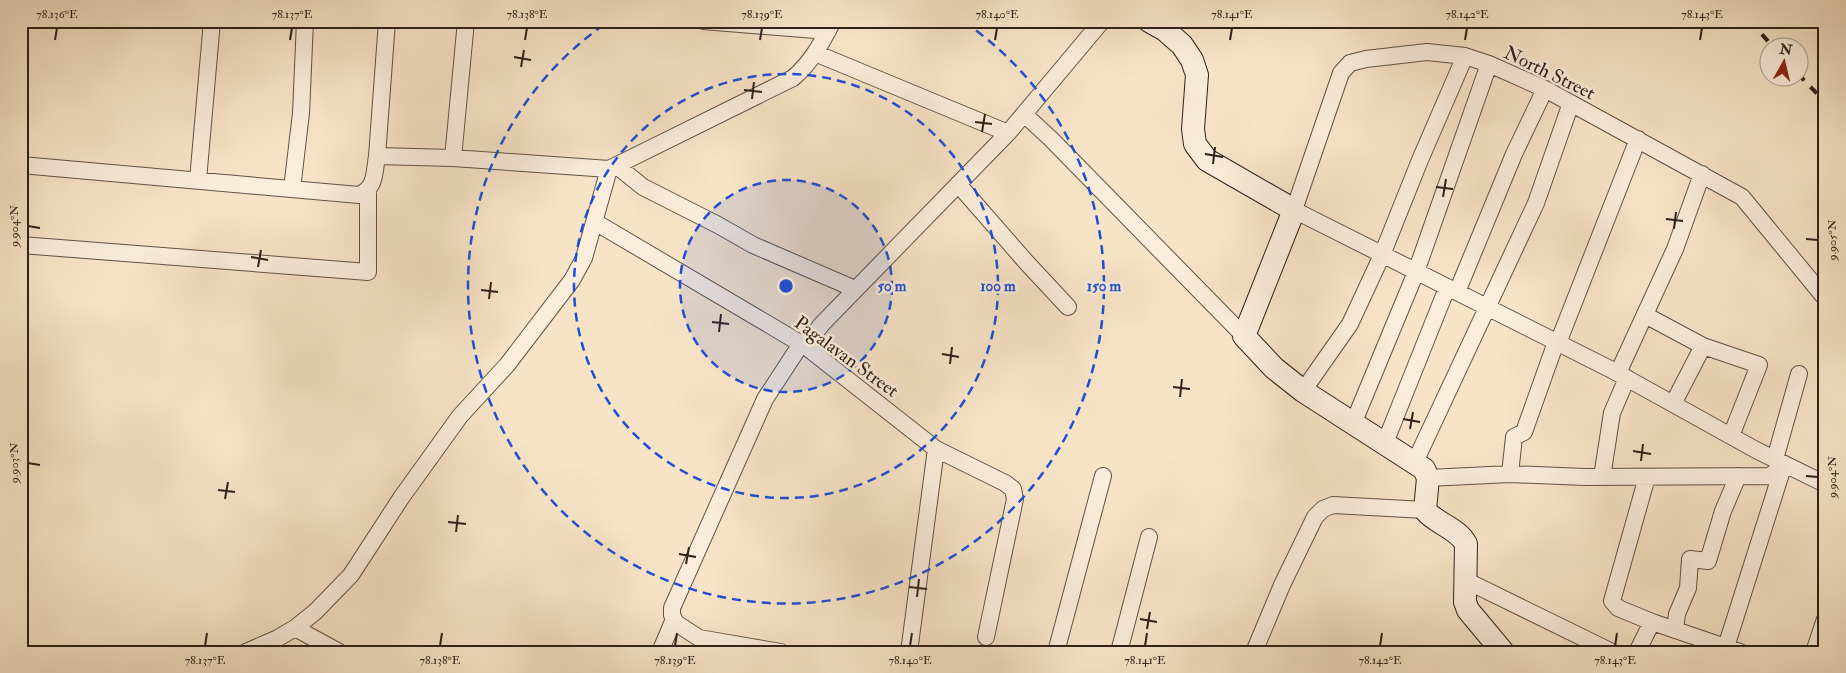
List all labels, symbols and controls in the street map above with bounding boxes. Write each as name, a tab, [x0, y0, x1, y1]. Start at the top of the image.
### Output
text: 78.136°E	[36, 7, 78, 22]
text: 78.137°E	[272, 7, 313, 22]
text: 78.138°E	[507, 7, 548, 22]
text: 78.139°E	[741, 7, 783, 22]
text: 78.140°E	[975, 7, 1019, 22]
text: 78.141°E	[1211, 7, 1253, 22]
text: 78.142°E	[1445, 7, 1489, 22]
text: 78.143°E	[1681, 7, 1723, 22]
north arrow	[1758, 38, 1808, 88]
street label: North Street	[1500, 40, 1599, 105]
text: N	[1777, 40, 1794, 59]
text: 9.904°N	[7, 205, 22, 248]
text: 9.905°N	[1825, 219, 1840, 262]
centre of rings	[777, 277, 795, 295]
text: 50 m	[878, 277, 907, 296]
text: 100 m	[980, 277, 1016, 296]
text: 150 m	[1087, 277, 1121, 296]
street label: Pagalavan Street	[789, 311, 903, 403]
text: 9.903°N	[7, 443, 22, 484]
text: 9.904°N	[1825, 456, 1840, 499]
text: 78.137°E	[185, 653, 226, 668]
text: 78.138°E	[420, 653, 461, 668]
text: 78.139°E	[654, 653, 696, 668]
text: 78.140°E	[888, 653, 932, 668]
text: 78.141°E	[1124, 653, 1166, 668]
text: 78.142°E	[1358, 653, 1402, 668]
text: 78.143°E	[1594, 653, 1636, 668]

